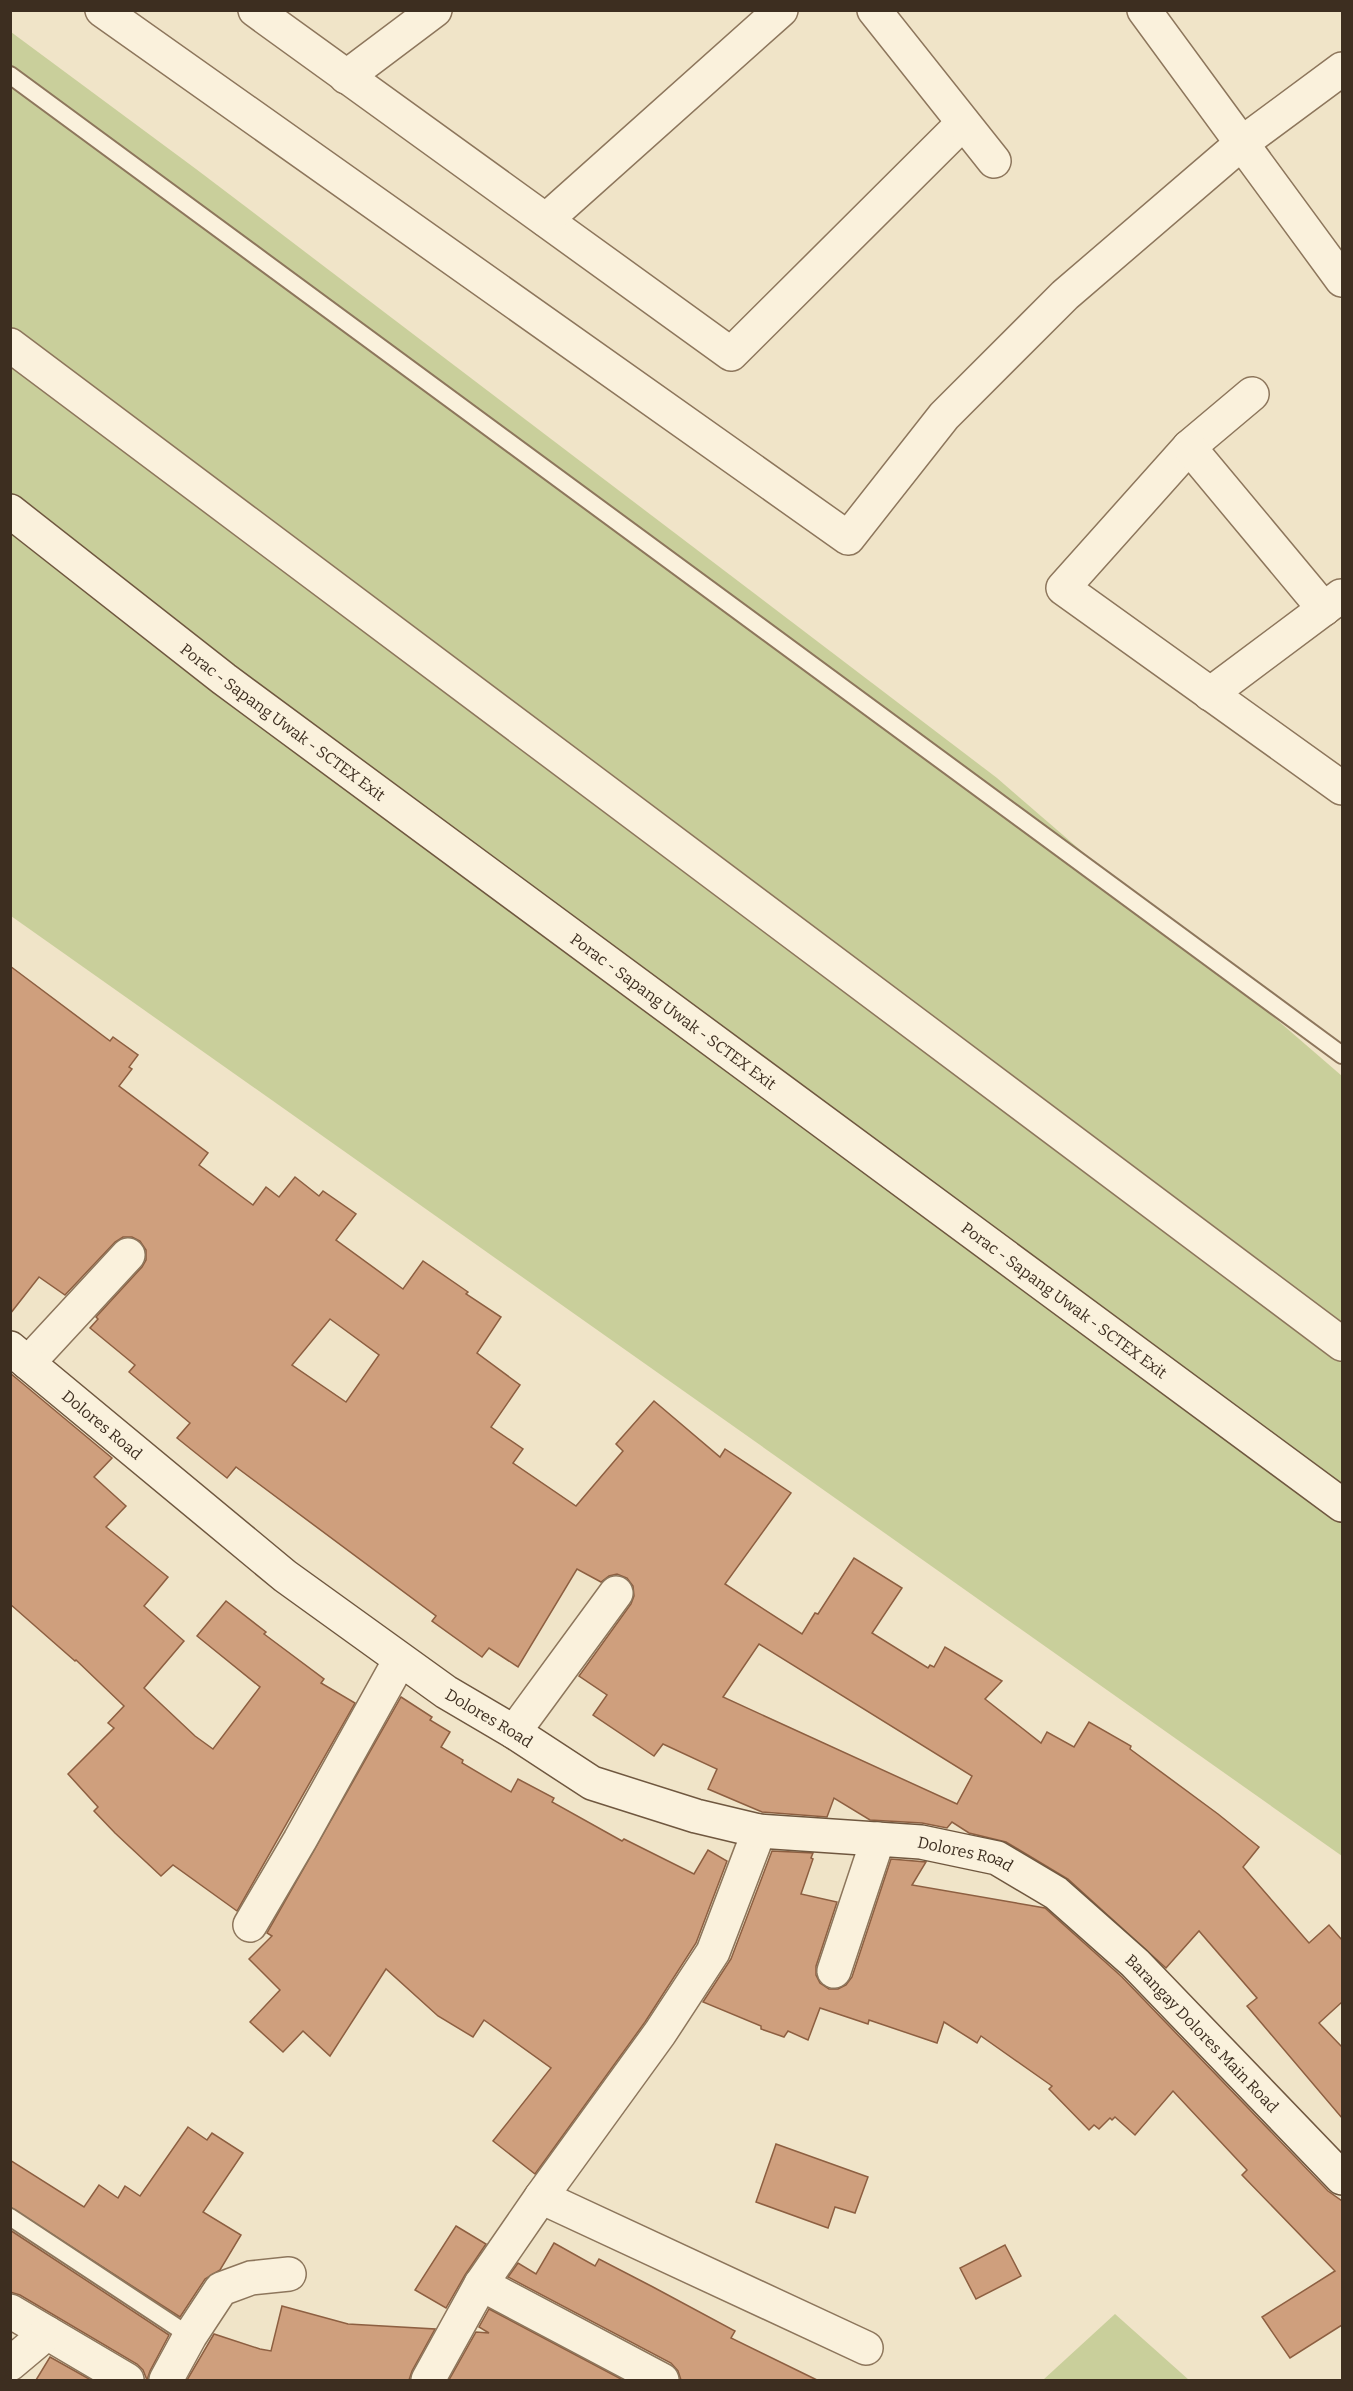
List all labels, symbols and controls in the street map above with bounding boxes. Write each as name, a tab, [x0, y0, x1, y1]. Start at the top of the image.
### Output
street label: Porac - Sapang Uwak - SCTEX Exit	[177, 639, 389, 805]
street label: Porac - Sapang Uwak - SCTEX Exit	[567, 929, 780, 1093]
street label: Porac - Sapang Uwak - SCTEX Exit	[958, 1218, 1171, 1382]
street label: Dolores Road	[58, 1386, 147, 1464]
street label: Dolores Road	[442, 1684, 537, 1752]
street label: Dolores Road	[916, 1832, 1017, 1875]
street label: Barangay Dolores Main Road	[1122, 1950, 1283, 2116]

